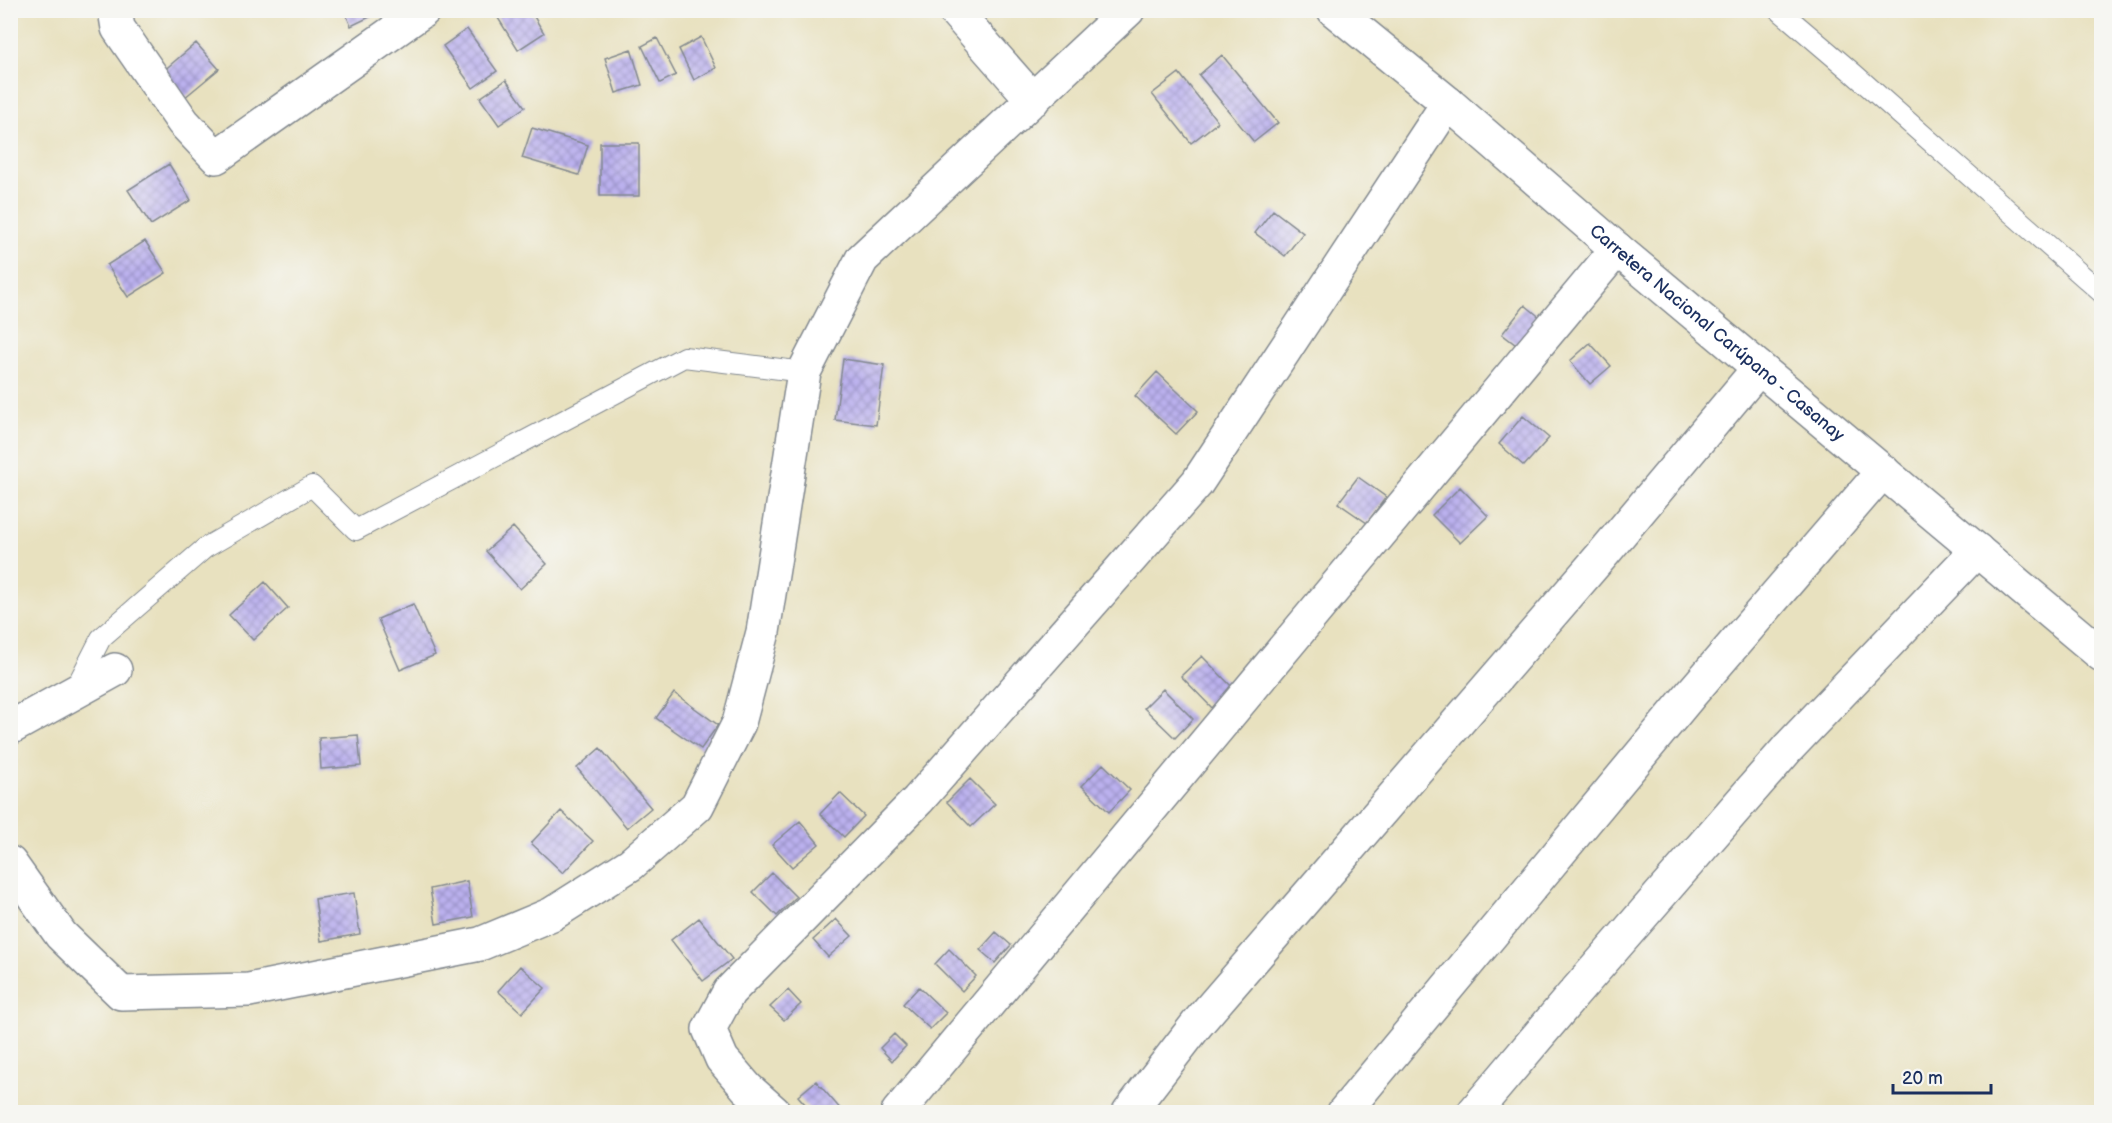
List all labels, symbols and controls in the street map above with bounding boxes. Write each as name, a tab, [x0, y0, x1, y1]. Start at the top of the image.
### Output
street label: Carretera Nacional Carúpano - Casanay	[1585, 220, 1849, 446]
scale bar	[1893, 1057, 1990, 1095]
text: 20 m	[1902, 1068, 1943, 1089]

